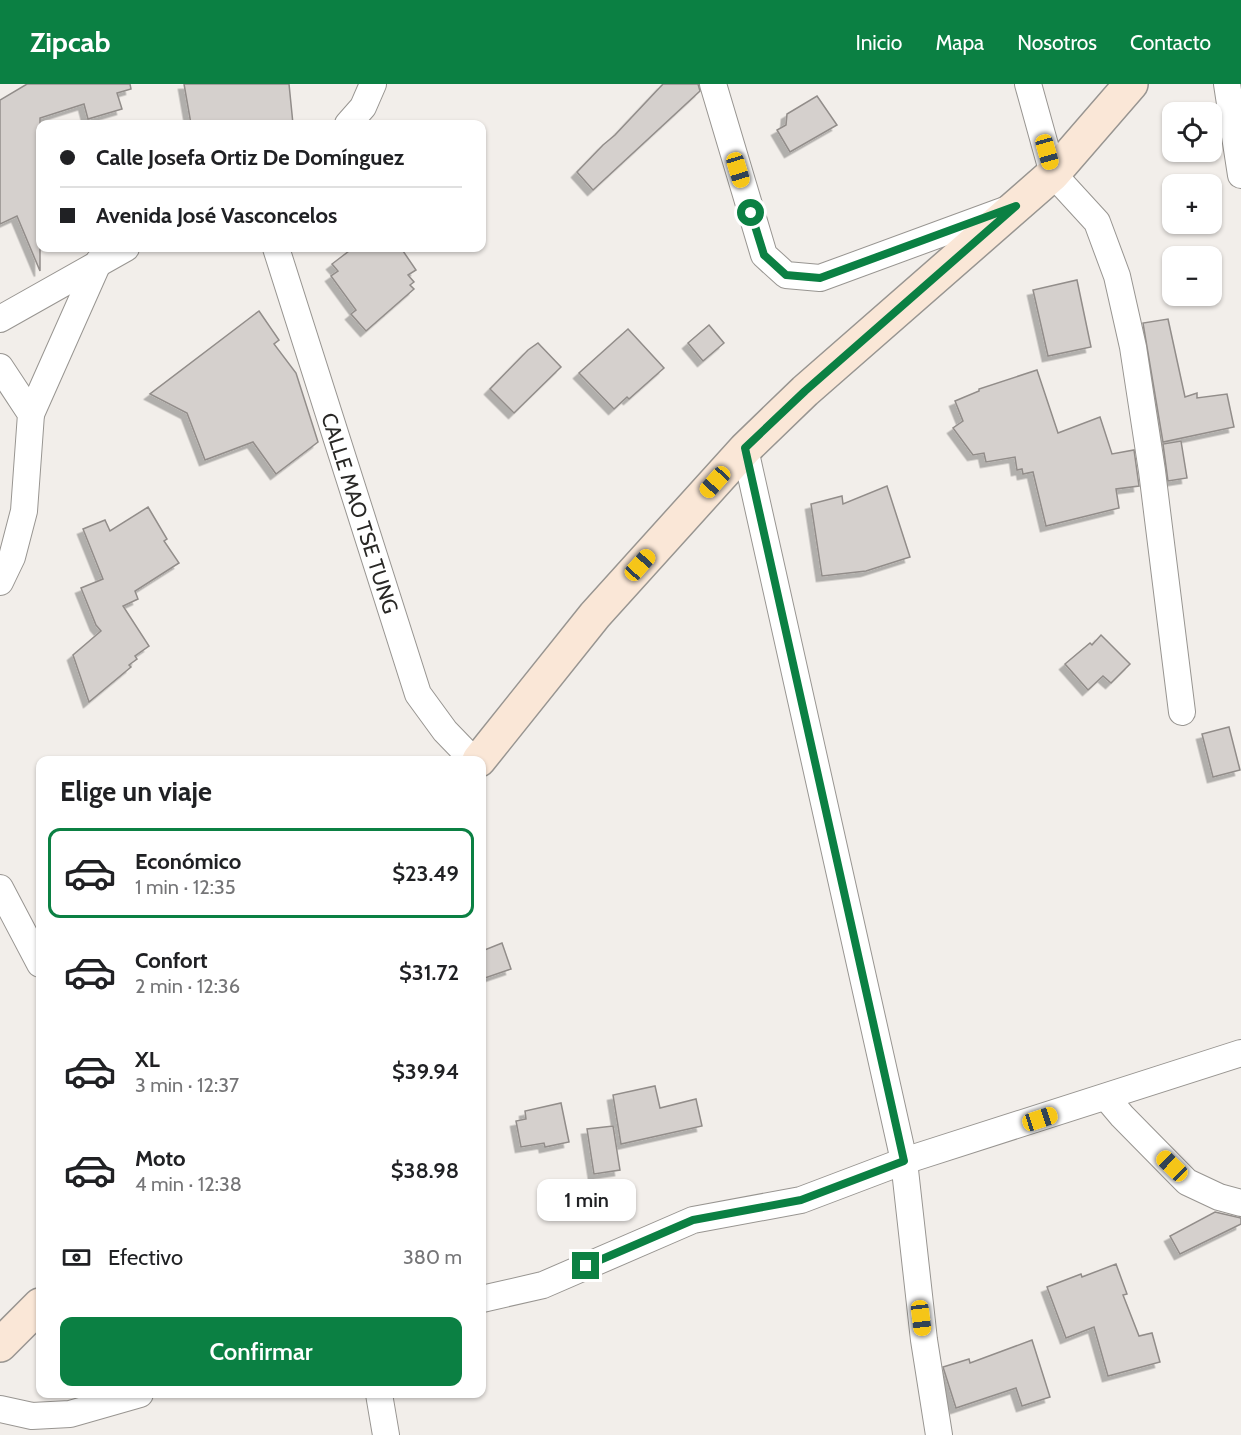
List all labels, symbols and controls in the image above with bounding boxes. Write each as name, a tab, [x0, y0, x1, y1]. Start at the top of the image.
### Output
text: Zipcab	[30, 25, 111, 59]
text: Inicio	[855, 30, 902, 55]
text: Mapa	[935, 30, 984, 55]
text: Nosotros	[1017, 30, 1097, 55]
text: Contacto	[1130, 30, 1211, 55]
map controls	[1162, 102, 1222, 306]
button: locate	[1162, 102, 1222, 162]
car	[1033, 132, 1061, 172]
text: Calle Josefa Ortiz De Domínguez	[96, 144, 404, 171]
car	[724, 150, 752, 190]
button: +	[1162, 174, 1222, 234]
route start	[737, 199, 764, 226]
text: Avenida José Vasconcelos	[96, 202, 337, 229]
button: −	[1162, 246, 1222, 306]
street label: CALLE MAO TSE TUNG	[317, 409, 404, 616]
car	[696, 463, 734, 501]
car	[621, 546, 659, 584]
text: Elige un viaje	[60, 775, 212, 808]
icon: car	[63, 846, 117, 900]
text: Económico	[135, 848, 241, 875]
text: $23.49	[392, 860, 459, 887]
text: 1 min · 12:35	[135, 875, 236, 899]
icon: car	[63, 945, 117, 999]
text: Confort	[135, 947, 208, 974]
text: $31.72	[399, 959, 459, 986]
text: 2 min · 12:36	[135, 974, 240, 998]
icon: car	[63, 1044, 117, 1098]
text: XL	[135, 1046, 160, 1073]
text: $39.94	[392, 1058, 459, 1085]
text: 3 min · 12:37	[135, 1073, 239, 1097]
car	[1020, 1105, 1060, 1133]
icon: car	[63, 1143, 117, 1197]
text: Moto	[135, 1145, 186, 1172]
car	[1153, 1147, 1191, 1185]
text: $38.98	[391, 1157, 459, 1184]
text: 4 min · 12:38	[135, 1172, 242, 1196]
callout: 1 min	[536, 1179, 636, 1221]
text: 1 min	[564, 1188, 609, 1212]
icon: cash	[60, 1241, 93, 1274]
text: Efectivo	[108, 1244, 183, 1271]
text: 380 m	[403, 1245, 462, 1269]
route end	[572, 1252, 599, 1279]
car	[910, 1299, 932, 1337]
button: Confirmar	[60, 1317, 462, 1386]

